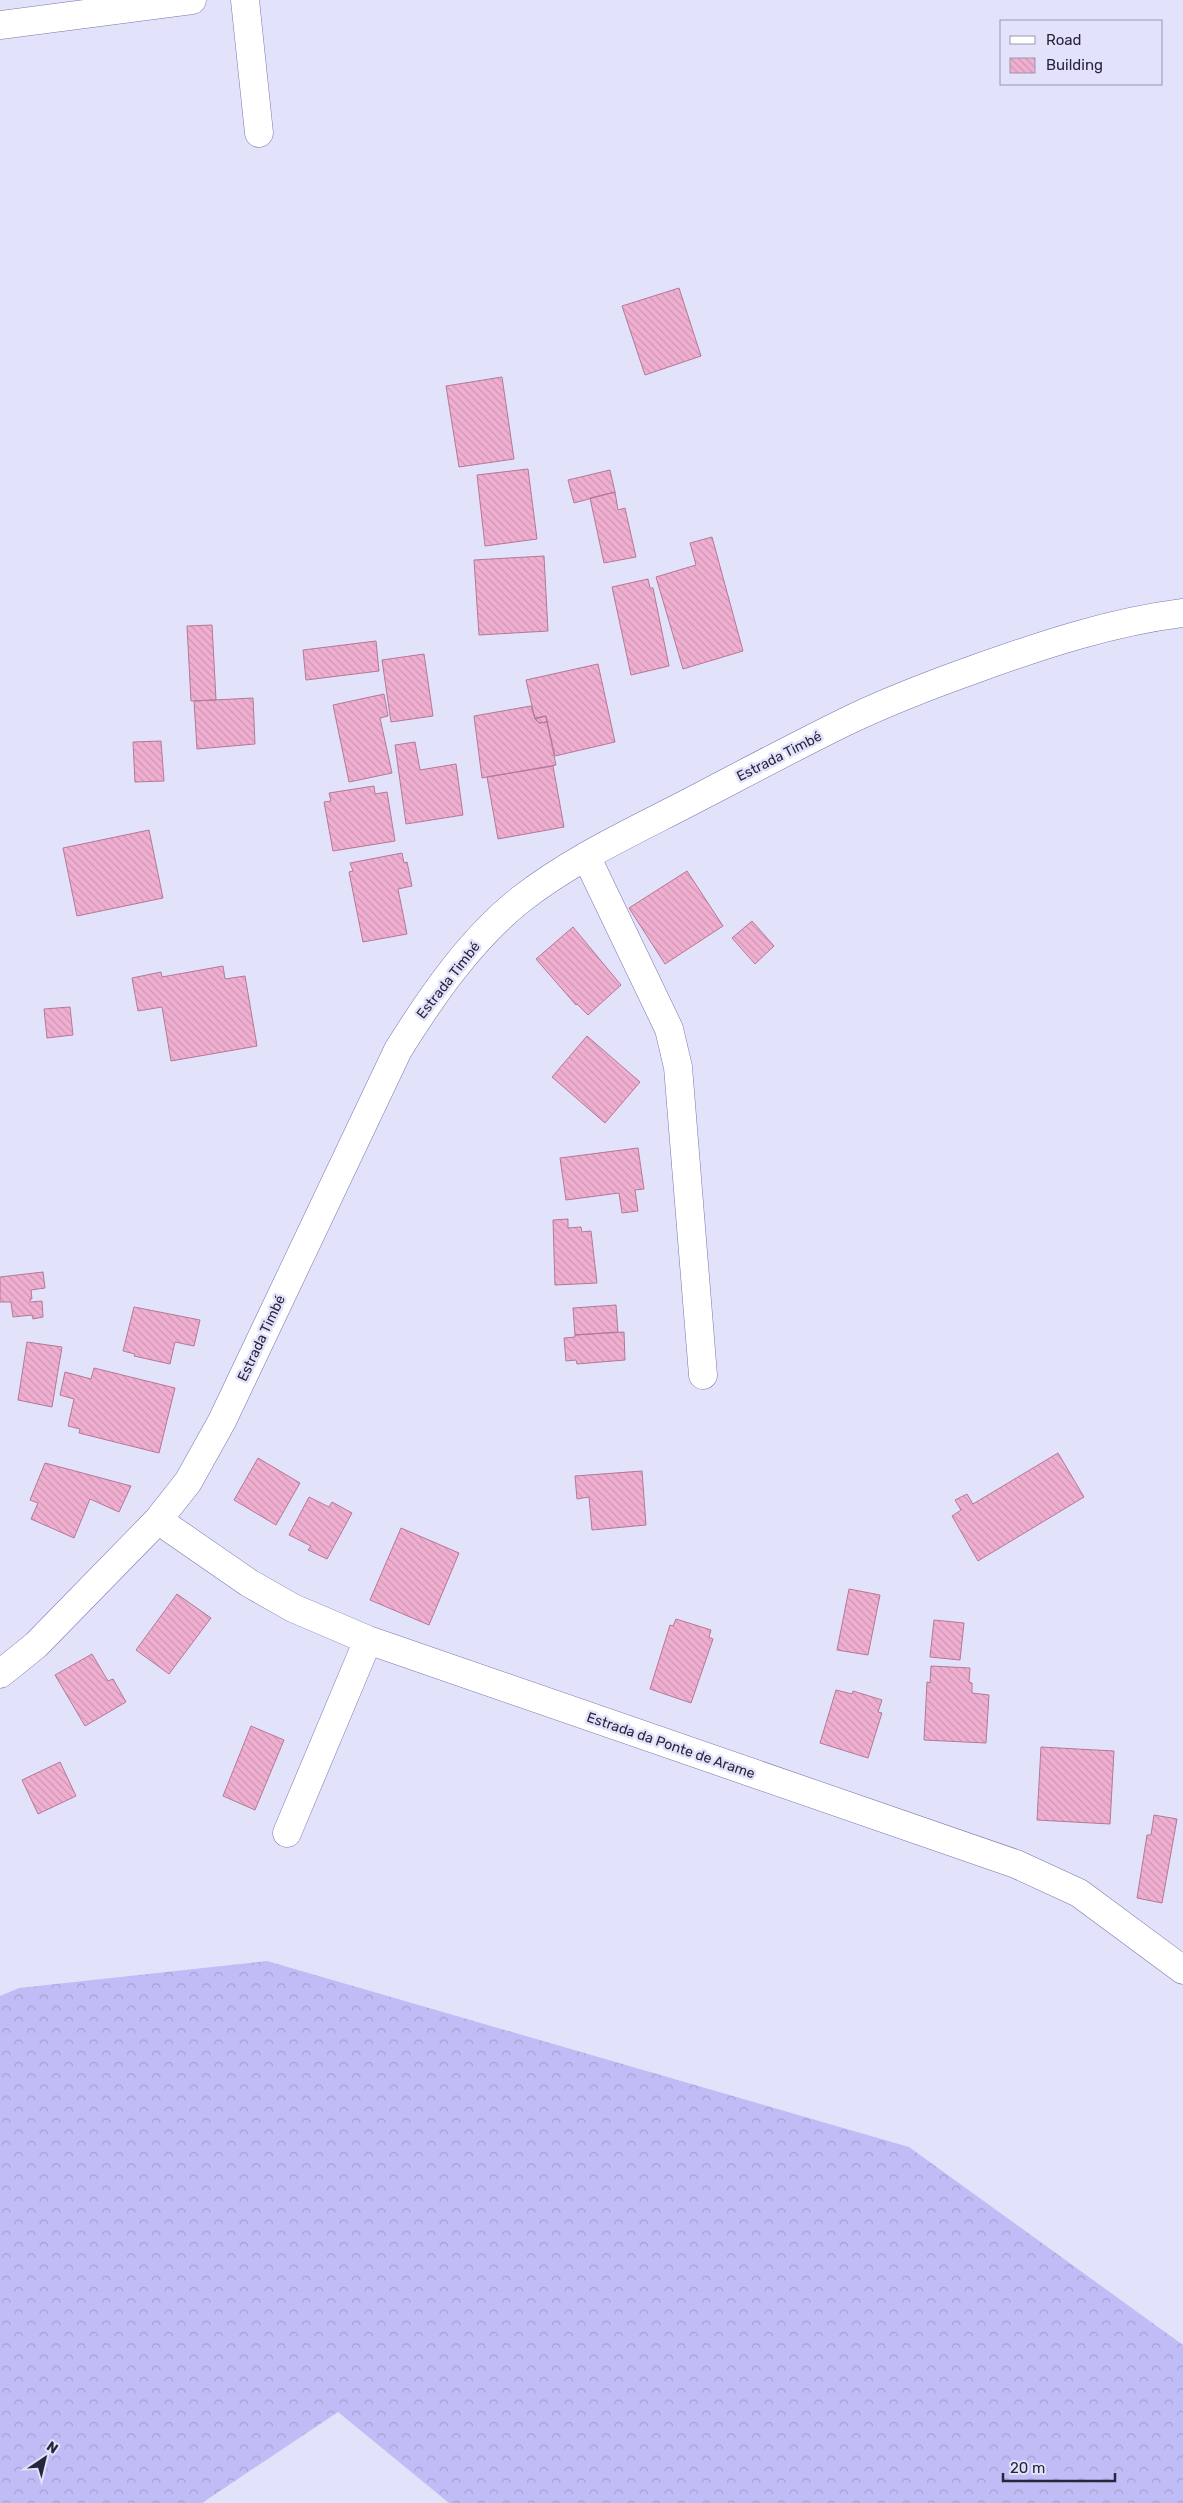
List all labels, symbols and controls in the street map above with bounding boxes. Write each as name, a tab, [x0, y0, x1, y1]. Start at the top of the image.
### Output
legend	[1000, 20, 1163, 85]
text: Road	[1046, 31, 1082, 49]
text: Building	[1046, 56, 1103, 74]
street label: Estrada Timbé	[734, 728, 825, 785]
street label: Estrada Timbé	[413, 938, 484, 1022]
street label: Estrada Timbé	[234, 1292, 289, 1384]
street label: Estrada da Ponte de Arame	[584, 1709, 757, 1782]
north arrow	[20, 2433, 70, 2483]
text: N	[43, 2438, 61, 2458]
scale bar	[1003, 2450, 1116, 2482]
text: 20 m	[1010, 2459, 1045, 2477]

